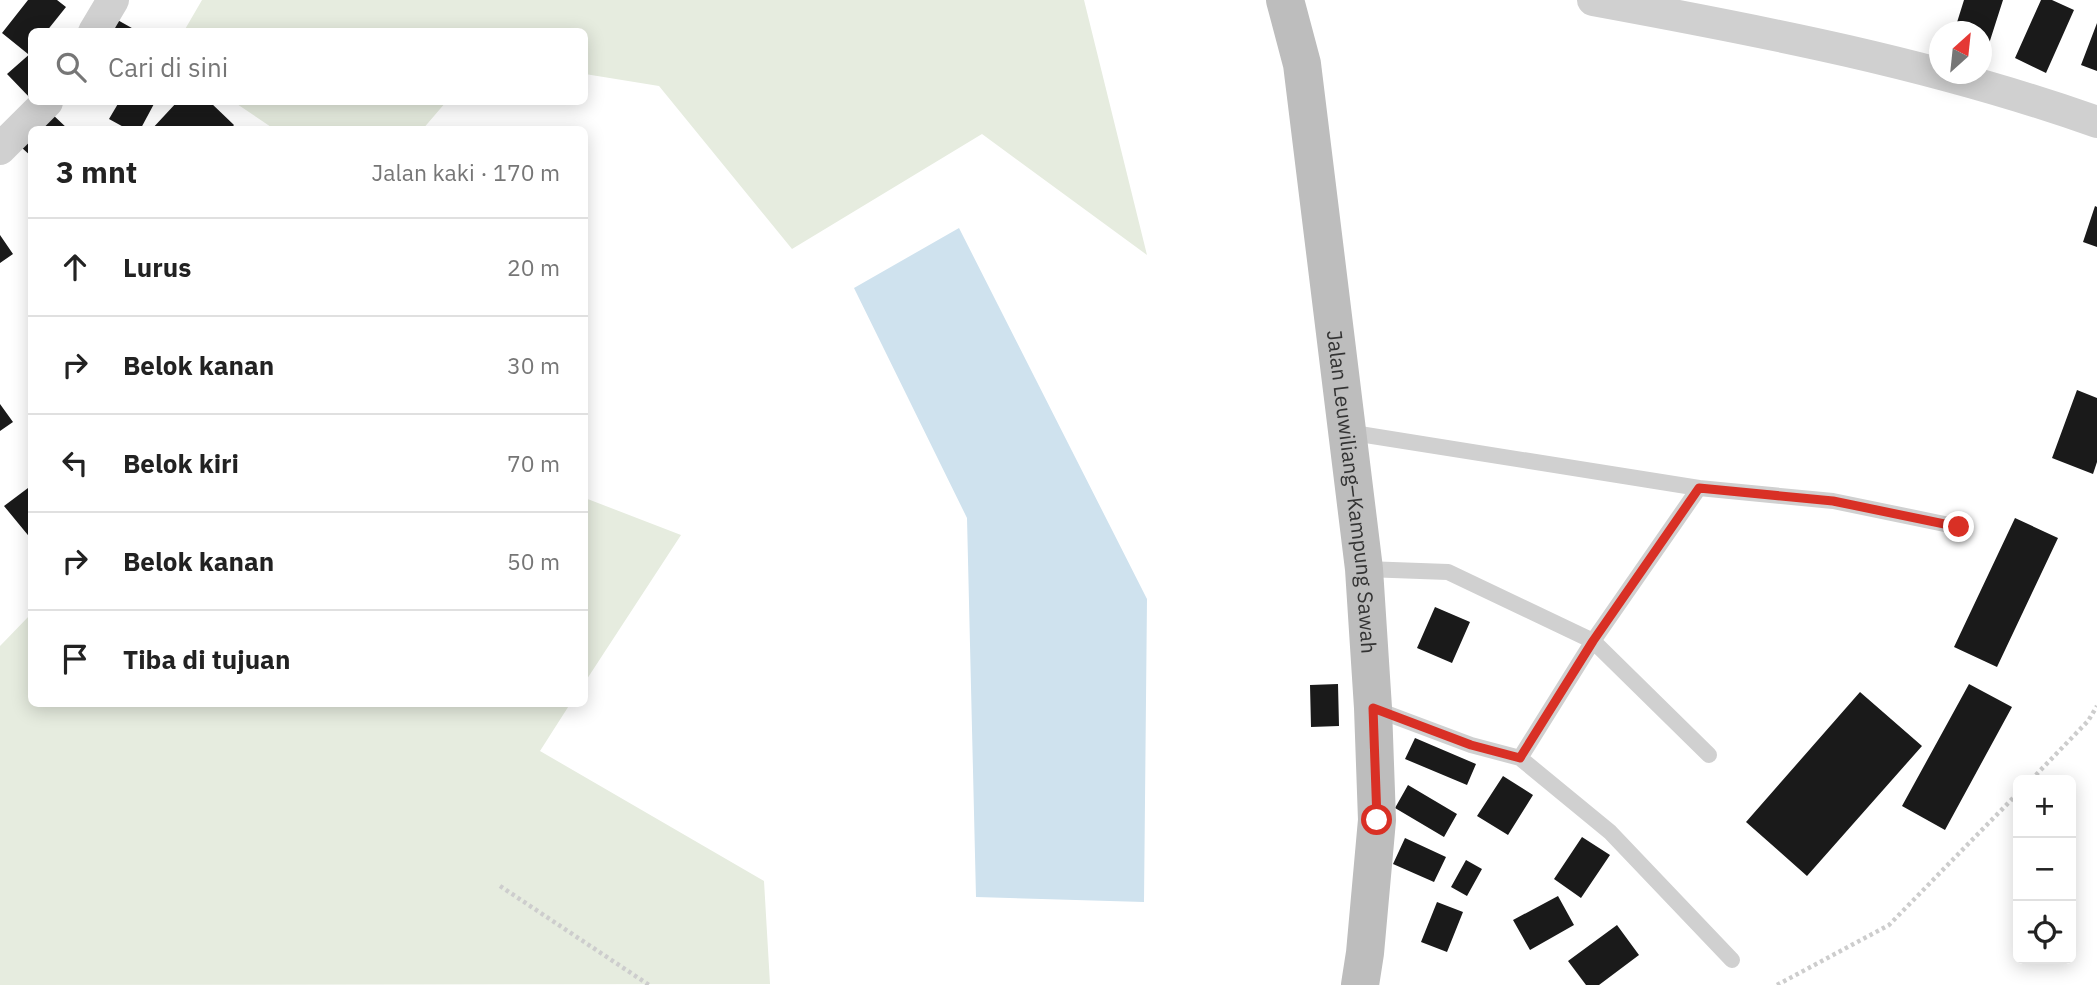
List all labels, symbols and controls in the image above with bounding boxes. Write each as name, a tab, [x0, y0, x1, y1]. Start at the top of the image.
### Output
north arrow	[1929, 21, 1992, 84]
search box	[28, 28, 588, 105]
icon: search	[52, 48, 90, 86]
text: Cari di sini	[108, 50, 228, 84]
text: 3 mnt	[56, 152, 137, 191]
text: Jalan kaki · 170 m	[372, 157, 560, 187]
icon: ahead	[56, 248, 94, 286]
text: Lurus	[123, 250, 191, 284]
text: 20 m	[507, 252, 560, 282]
street label: Jalan Leuwiliang–Kampung Sawah	[1321, 328, 1383, 655]
icon: right	[56, 346, 94, 384]
text: Belok kanan	[123, 348, 274, 382]
text: 30 m	[507, 350, 560, 380]
icon: left	[56, 444, 94, 482]
text: Belok kiri	[123, 446, 239, 480]
text: 70 m	[507, 448, 560, 478]
route end	[1943, 511, 1974, 542]
icon: right	[56, 542, 94, 580]
text: Belok kanan	[123, 544, 274, 578]
text: 50 m	[507, 546, 560, 576]
icon: arrive	[56, 640, 94, 678]
text: Tiba di tujuan	[123, 642, 290, 676]
map controls	[2013, 775, 2076, 964]
button: +	[2013, 775, 2076, 838]
route start	[1361, 804, 1392, 835]
button: −	[2013, 838, 2076, 901]
button: locate	[2013, 901, 2076, 964]

